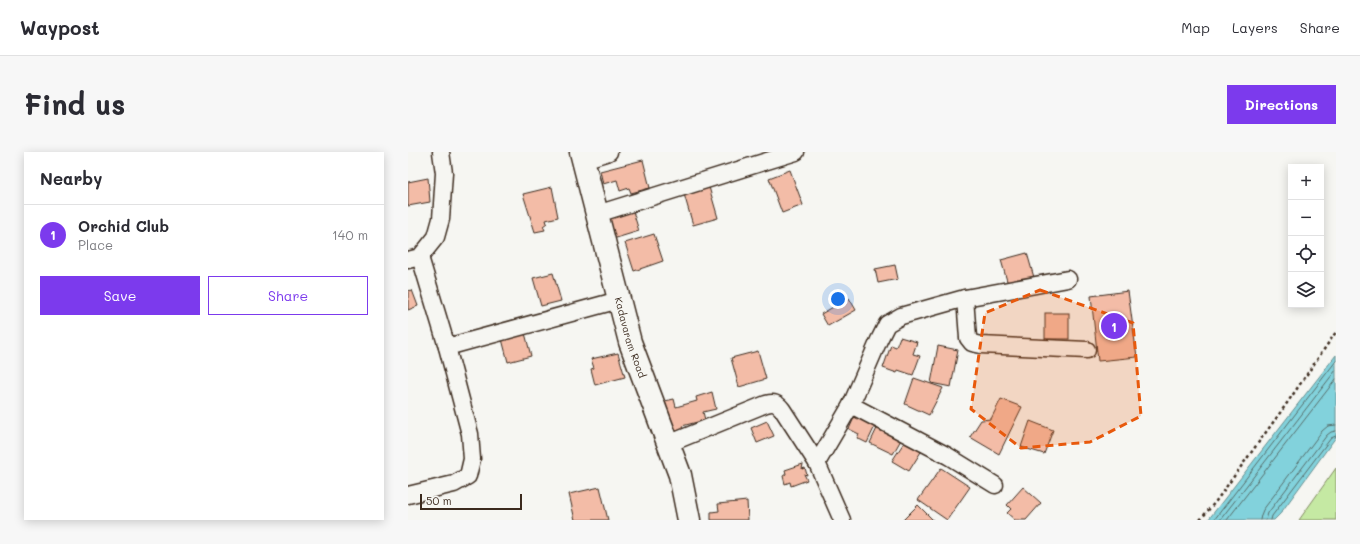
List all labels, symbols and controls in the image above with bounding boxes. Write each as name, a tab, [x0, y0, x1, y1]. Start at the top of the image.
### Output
text: Waypost	[20, 15, 100, 40]
text: Map	[1181, 18, 1210, 37]
text: Layers	[1232, 18, 1278, 37]
text: Share	[1300, 18, 1340, 37]
button: Directions	[1227, 85, 1336, 124]
text: Find us	[24, 86, 125, 122]
map controls	[1288, 164, 1324, 308]
button: +	[1288, 164, 1324, 200]
text: Nearby	[40, 167, 102, 189]
button: −	[1288, 200, 1324, 236]
text: Orchid Club	[78, 216, 169, 236]
text: 1	[50, 226, 56, 243]
text: 140 m	[332, 226, 368, 243]
text: Place	[78, 236, 113, 253]
button: locate	[1288, 236, 1324, 272]
button: layers	[1288, 272, 1324, 308]
button: Save	[40, 276, 200, 315]
button: Share	[208, 276, 368, 315]
your location	[828, 289, 848, 309]
street label: Kadavaram Road	[612, 296, 650, 380]
pin: 1	[1101, 311, 1127, 341]
scale bar	[420, 492, 522, 511]
text: 50 m	[426, 493, 452, 508]

